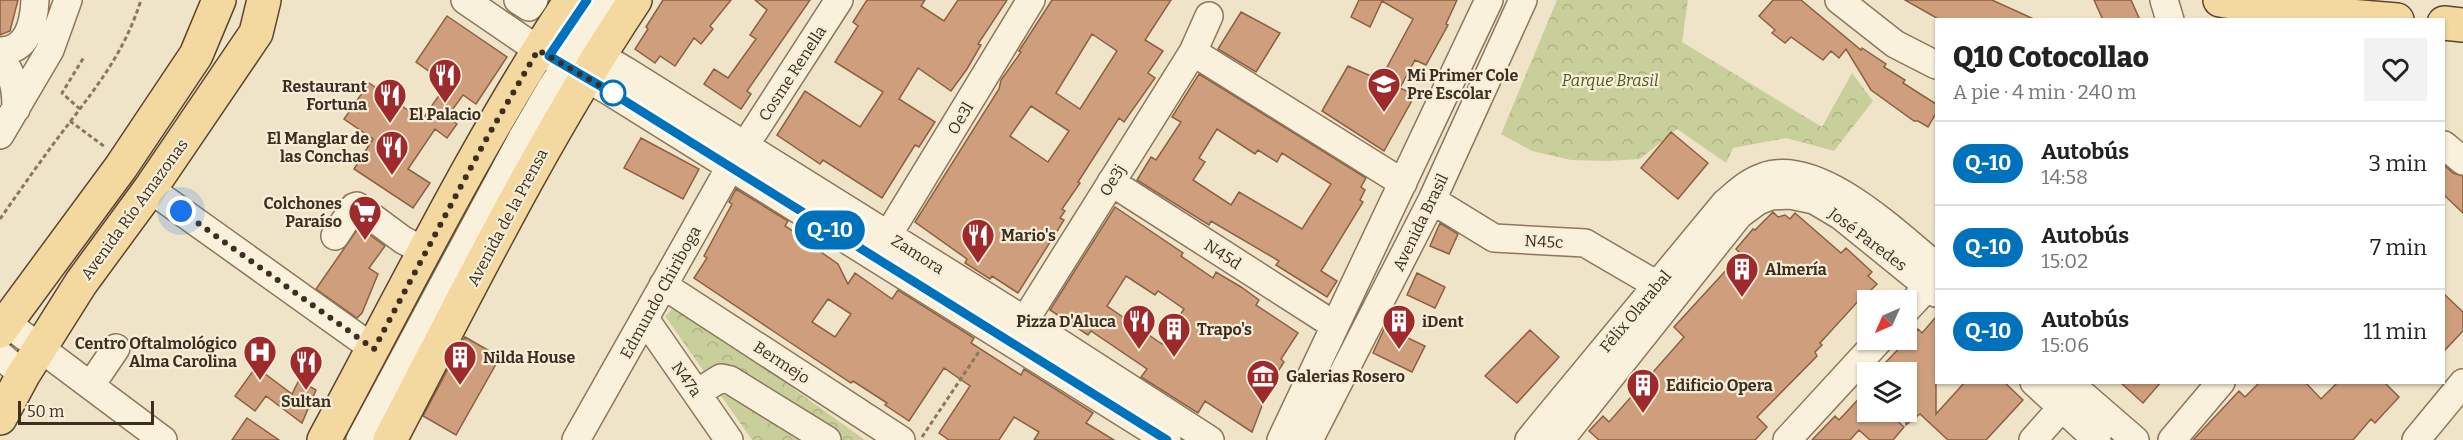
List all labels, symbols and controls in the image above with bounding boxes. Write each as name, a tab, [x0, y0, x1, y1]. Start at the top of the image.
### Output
street label: Cosme Renella	[755, 22, 830, 124]
button: heart	[2364, 38, 2427, 101]
text: Q10 Cotocollao	[1953, 41, 2149, 74]
restaurant icon: El Palacio	[427, 57, 463, 104]
school or university icon: Mi Primer Cole Pre Escolar	[1366, 66, 1402, 113]
place label: Mi Primer Cole Pre Escolar	[1407, 66, 1519, 103]
park label: Parque Brasil	[1562, 71, 1658, 90]
place label: Restaurant Fortuna	[282, 77, 368, 114]
restaurant icon: Restaurant Fortuna	[372, 77, 408, 124]
unlabelled marker	[600, 80, 626, 106]
text: A pie · 4 min · 240 m	[1953, 80, 2136, 104]
street label: Oe3l	[944, 98, 978, 138]
place label: El Palacio	[409, 105, 481, 124]
place label: El Manglar de las Conchas	[267, 129, 369, 166]
restaurant icon: El Manglar de las Conchas	[374, 129, 410, 176]
street label: Avenida Río Amazonas	[77, 135, 192, 283]
text: Autobús	[2041, 138, 2129, 165]
street label: Avenida de la Prensa	[463, 145, 552, 289]
text: Q-10	[1965, 150, 2011, 176]
text: 3 min	[2369, 150, 2427, 177]
street label: Oe3j	[1095, 161, 1129, 200]
text: 14:58	[2041, 165, 2088, 189]
street label: Avenida Brasil	[1389, 170, 1452, 274]
place label: Colchones Paraíso	[264, 194, 342, 231]
supermarket icon: Colchones Paraíso	[347, 194, 383, 241]
your location	[166, 196, 196, 226]
street label: José Paredes	[1824, 203, 1911, 275]
line badge: Q-10	[788, 210, 872, 250]
text: Q-10	[807, 217, 853, 243]
restaurant icon: Mario's	[960, 217, 996, 264]
street label: Edmundo Chiriboga	[616, 222, 705, 362]
text: Autobús	[2041, 222, 2129, 249]
place label: Mario's	[1001, 226, 1056, 245]
street label: Zamora	[888, 231, 948, 278]
street label: N45c	[1524, 231, 1564, 252]
text: Q-10	[1965, 234, 2011, 260]
text: 7 min	[2370, 234, 2427, 261]
street label: N45d	[1201, 236, 1245, 274]
text: 15:02	[2041, 249, 2088, 273]
building icon: Almería	[1724, 251, 1760, 298]
place label: Almería	[1765, 260, 1827, 279]
street label: Félix Olarabal	[1596, 266, 1675, 356]
north arrow	[1857, 290, 1917, 350]
map controls	[1857, 290, 1917, 422]
restaurant icon: Pizza D'Aluca	[1121, 303, 1157, 350]
building icon: iDent	[1381, 303, 1417, 350]
text: Autobús	[2041, 306, 2129, 333]
building icon: Trapo's	[1156, 311, 1192, 358]
place label: Pizza D'Aluca	[1016, 312, 1116, 331]
place label: iDent	[1422, 312, 1465, 331]
text: Q-10	[1965, 318, 2011, 344]
text: 11 min	[2363, 318, 2427, 345]
place label: Trapo's	[1197, 320, 1252, 339]
text: 15:06	[2041, 333, 2089, 357]
place label: Centro Oftalmológico Alma Carolina	[75, 334, 237, 371]
hospital icon: Centro Oftalmológico Alma Carolina	[242, 334, 278, 381]
street label: Bermejo	[750, 337, 813, 388]
building icon: Nilda House	[442, 339, 478, 386]
restaurant icon: Sultan	[288, 344, 324, 391]
place label: Nilda House	[483, 348, 576, 367]
street label: N47a	[668, 358, 706, 401]
museum icon: Galerias Rosero	[1245, 358, 1281, 405]
button: layers	[1857, 362, 1917, 422]
place label: Galerias Rosero	[1286, 367, 1405, 386]
building icon: Edificio Opera	[1625, 367, 1661, 414]
place label: Edificio Opera	[1666, 376, 1773, 395]
place label: Sultan	[281, 392, 332, 411]
scale bar	[18, 398, 154, 426]
text: 50 m	[27, 402, 64, 421]

